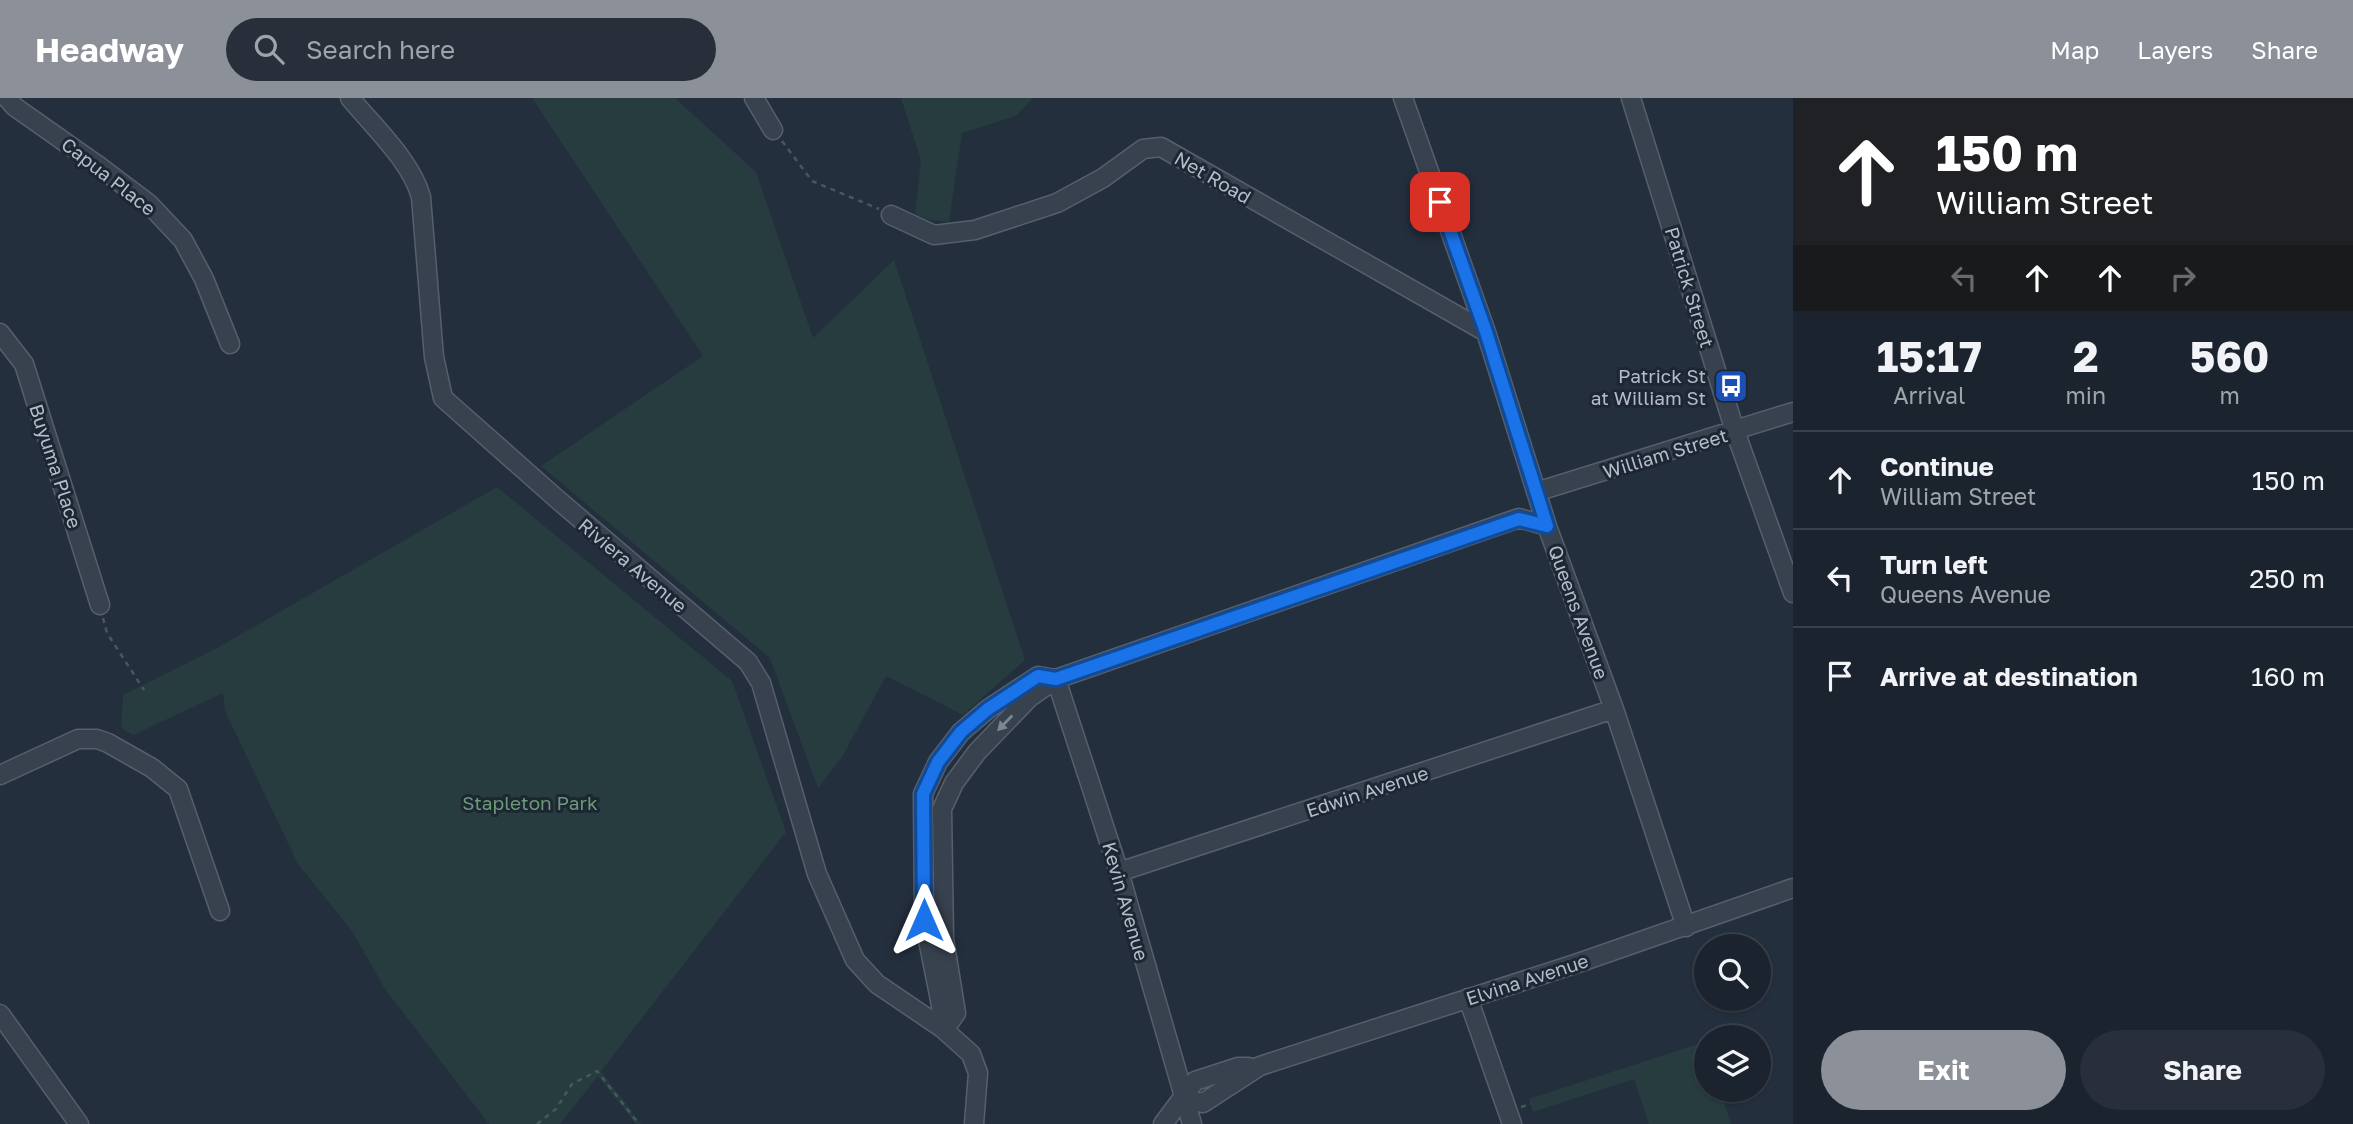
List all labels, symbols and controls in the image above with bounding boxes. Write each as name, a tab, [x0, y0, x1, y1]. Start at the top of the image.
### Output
search box	[226, 18, 716, 81]
text: Headway	[35, 30, 184, 69]
icon: search	[250, 30, 288, 68]
text: Search here	[306, 34, 455, 65]
text: Map	[2050, 35, 2099, 64]
text: Layers	[2137, 35, 2213, 64]
text: Share	[2251, 35, 2318, 64]
text: 150 m	[1936, 123, 2078, 182]
icon: ahead	[1821, 126, 1912, 217]
street label: Capua Place	[57, 132, 161, 220]
street label: Net Road	[1171, 146, 1255, 208]
pin	[1410, 172, 1470, 232]
icon: arrive	[1421, 183, 1459, 221]
text: William Street	[1936, 183, 2153, 221]
street label: Patrick Street	[1661, 224, 1719, 350]
icon: left	[1945, 259, 1983, 297]
icon: ahead	[2018, 259, 2056, 297]
icon: ahead	[2091, 259, 2129, 297]
icon: right	[2164, 259, 2202, 297]
text: 15:17	[1877, 331, 1982, 381]
text: 2	[2073, 331, 2099, 381]
text: 560	[2190, 331, 2269, 381]
place label: Patrick St at William St	[1591, 364, 1706, 409]
bus stop icon: Patrick St at William St	[1712, 367, 1750, 405]
text: Arrival	[1893, 381, 1965, 409]
text: min	[2065, 381, 2106, 409]
text: m	[2219, 381, 2240, 409]
street label: Buyuma Place	[25, 401, 87, 531]
street label: William Street	[1600, 423, 1730, 483]
text: Continue	[1880, 451, 1994, 482]
icon: ahead	[1821, 461, 1859, 499]
text: 150 m	[2252, 465, 2325, 496]
text: William Street	[1880, 482, 2036, 510]
street label: Riviera Avenue	[574, 513, 692, 617]
street label: Queens Avenue	[1544, 542, 1614, 682]
text: Turn left	[1880, 549, 1988, 580]
icon: left	[1821, 559, 1859, 597]
text: 250 m	[2249, 563, 2325, 594]
text: Queens Avenue	[1880, 580, 2051, 608]
icon: arrive	[1821, 657, 1859, 695]
text: Arrive at destination	[1880, 661, 2138, 692]
text: 160 m	[2251, 661, 2325, 692]
one-way arrow	[997, 714, 1013, 731]
street label: Edwin Avenue	[1303, 760, 1431, 822]
park label: Stapleton Park	[462, 791, 598, 814]
street label: Kevin Avenue	[1098, 839, 1154, 963]
position arrow	[887, 883, 961, 957]
map controls	[1694, 934, 1771, 1102]
button: search	[1694, 934, 1771, 1011]
street label: Elvina Avenue	[1463, 948, 1591, 1010]
button: layers	[1694, 1025, 1771, 1102]
button: Exit	[1821, 1030, 2066, 1110]
button: Share	[2080, 1030, 2325, 1110]

